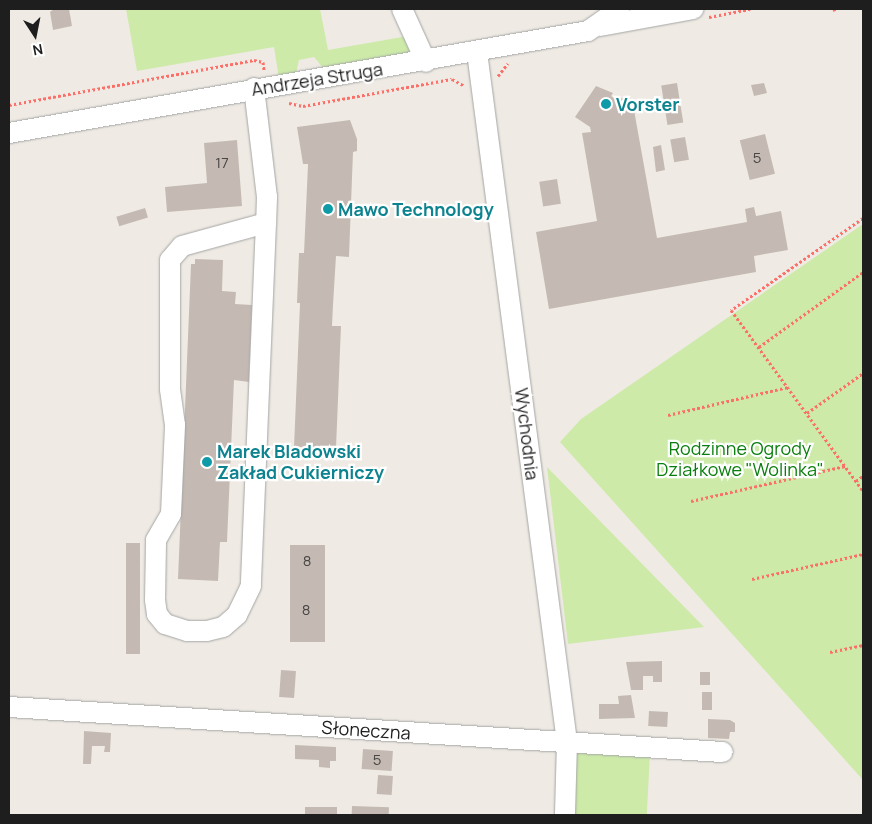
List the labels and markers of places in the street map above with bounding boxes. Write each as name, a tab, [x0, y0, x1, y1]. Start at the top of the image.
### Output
place label: Vorster	[616, 93, 679, 115]
marker: Vorster	[600, 98, 612, 110]
place label: Mawo Technology	[338, 198, 494, 220]
marker: Mawo Technology	[322, 203, 334, 215]
place label: Marek Bladowski Zakład Cukierniczy	[217, 441, 384, 484]
marker: Marek Bladowski Zakład Cukierniczy	[201, 456, 213, 468]

